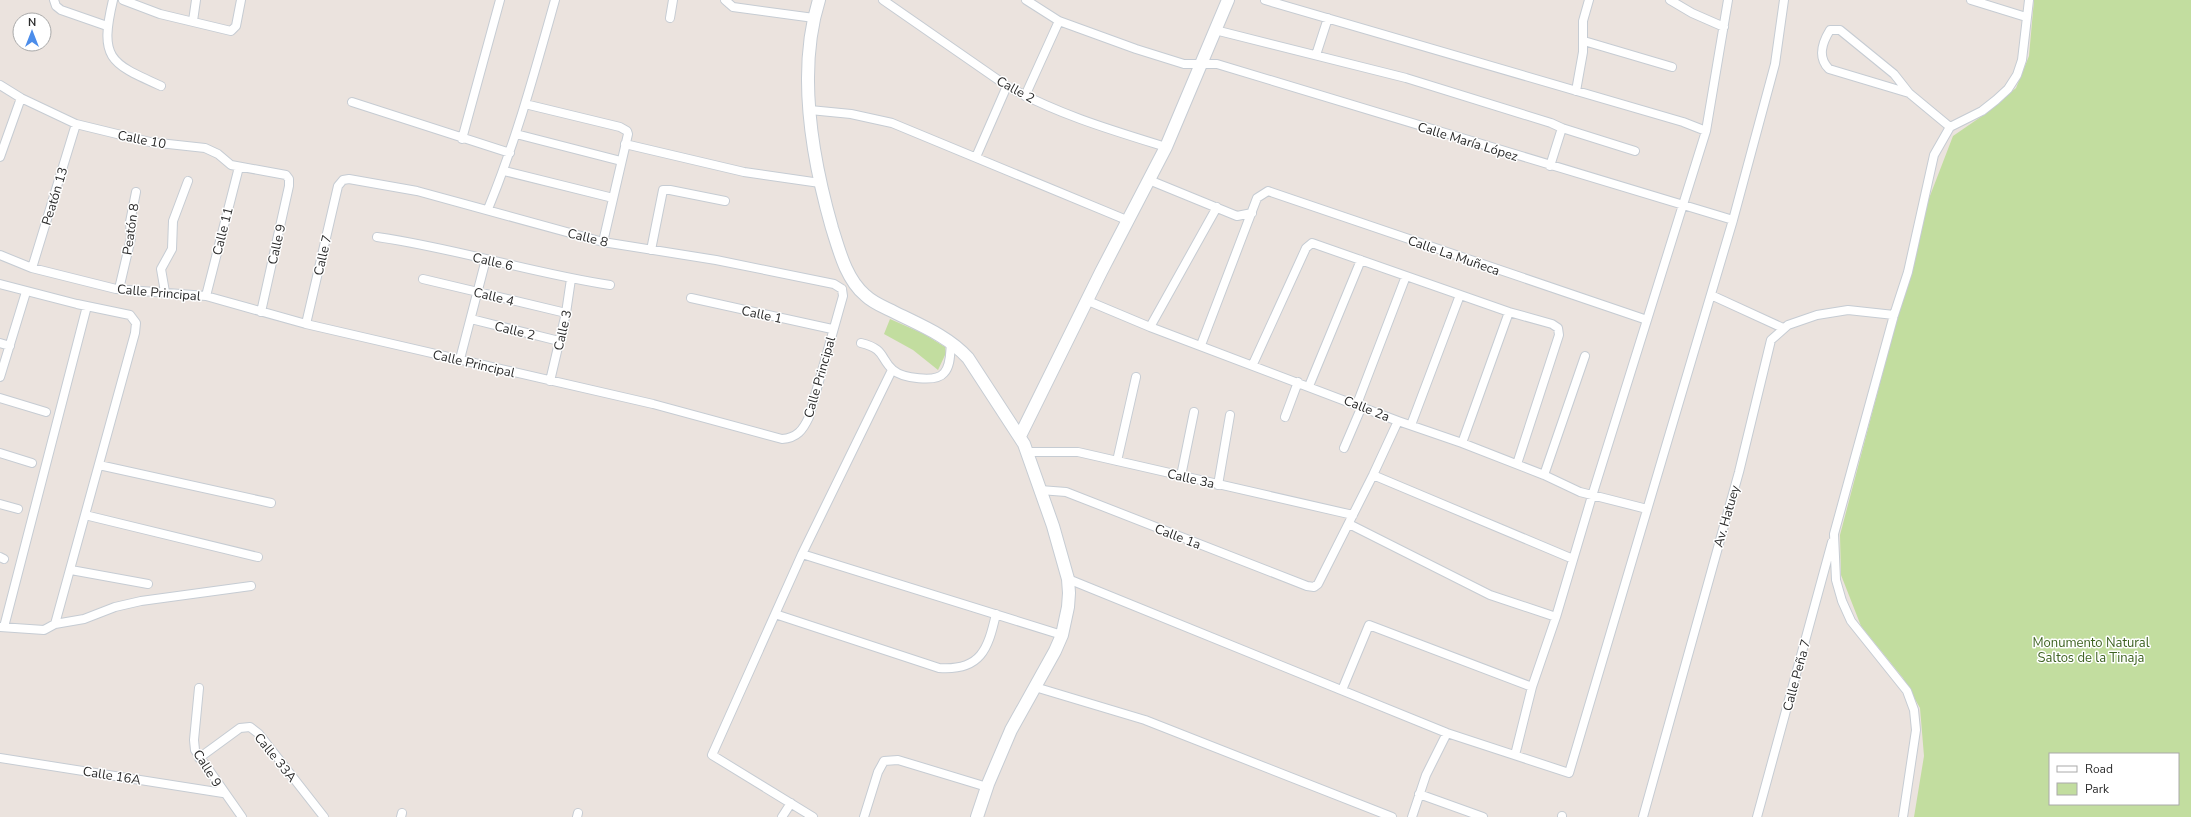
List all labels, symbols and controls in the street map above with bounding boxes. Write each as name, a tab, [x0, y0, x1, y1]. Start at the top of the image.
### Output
north arrow	[12, 12, 52, 52]
text: N	[28, 15, 36, 30]
street label: Calle 2	[993, 72, 1038, 108]
street label: Calle María López	[1415, 118, 1520, 166]
street label: Calle 10	[116, 126, 168, 154]
street label: Peatón 13	[38, 165, 72, 228]
street label: Peatón 8	[118, 202, 144, 256]
street label: Calle 11	[208, 205, 238, 257]
street label: Calle 9	[264, 222, 290, 266]
street label: Calle 8	[566, 224, 610, 252]
street label: Calle La Muñeca	[1405, 232, 1502, 280]
street label: Calle 7	[310, 233, 336, 277]
street label: Calle 6	[471, 249, 515, 275]
street label: Calle Principal	[116, 280, 202, 306]
street label: Calle 4	[472, 283, 516, 311]
street label: Calle 1	[740, 302, 784, 328]
street label: Calle 3	[550, 308, 576, 352]
street label: Calle 2	[493, 317, 537, 345]
street label: Calle Principal	[800, 334, 840, 420]
street label: Calle Principal	[431, 346, 517, 382]
street label: Calle 2a	[1341, 392, 1392, 426]
street label: Calle 3a	[1165, 465, 1216, 493]
street label: Av. Hatuey	[1710, 483, 1744, 549]
street label: Calle 1a	[1152, 520, 1203, 554]
park label: Monumento Natural Saltos de la Tinaja	[2032, 634, 2150, 667]
street label: Calle Peña 7	[1779, 637, 1815, 713]
street label: Calle 33A	[250, 729, 301, 786]
street label: Calle 9	[189, 746, 226, 791]
legend	[2049, 753, 2179, 805]
text: Road	[2085, 761, 2113, 777]
street label: Calle 16A	[82, 763, 143, 790]
text: Park	[2085, 781, 2110, 797]

